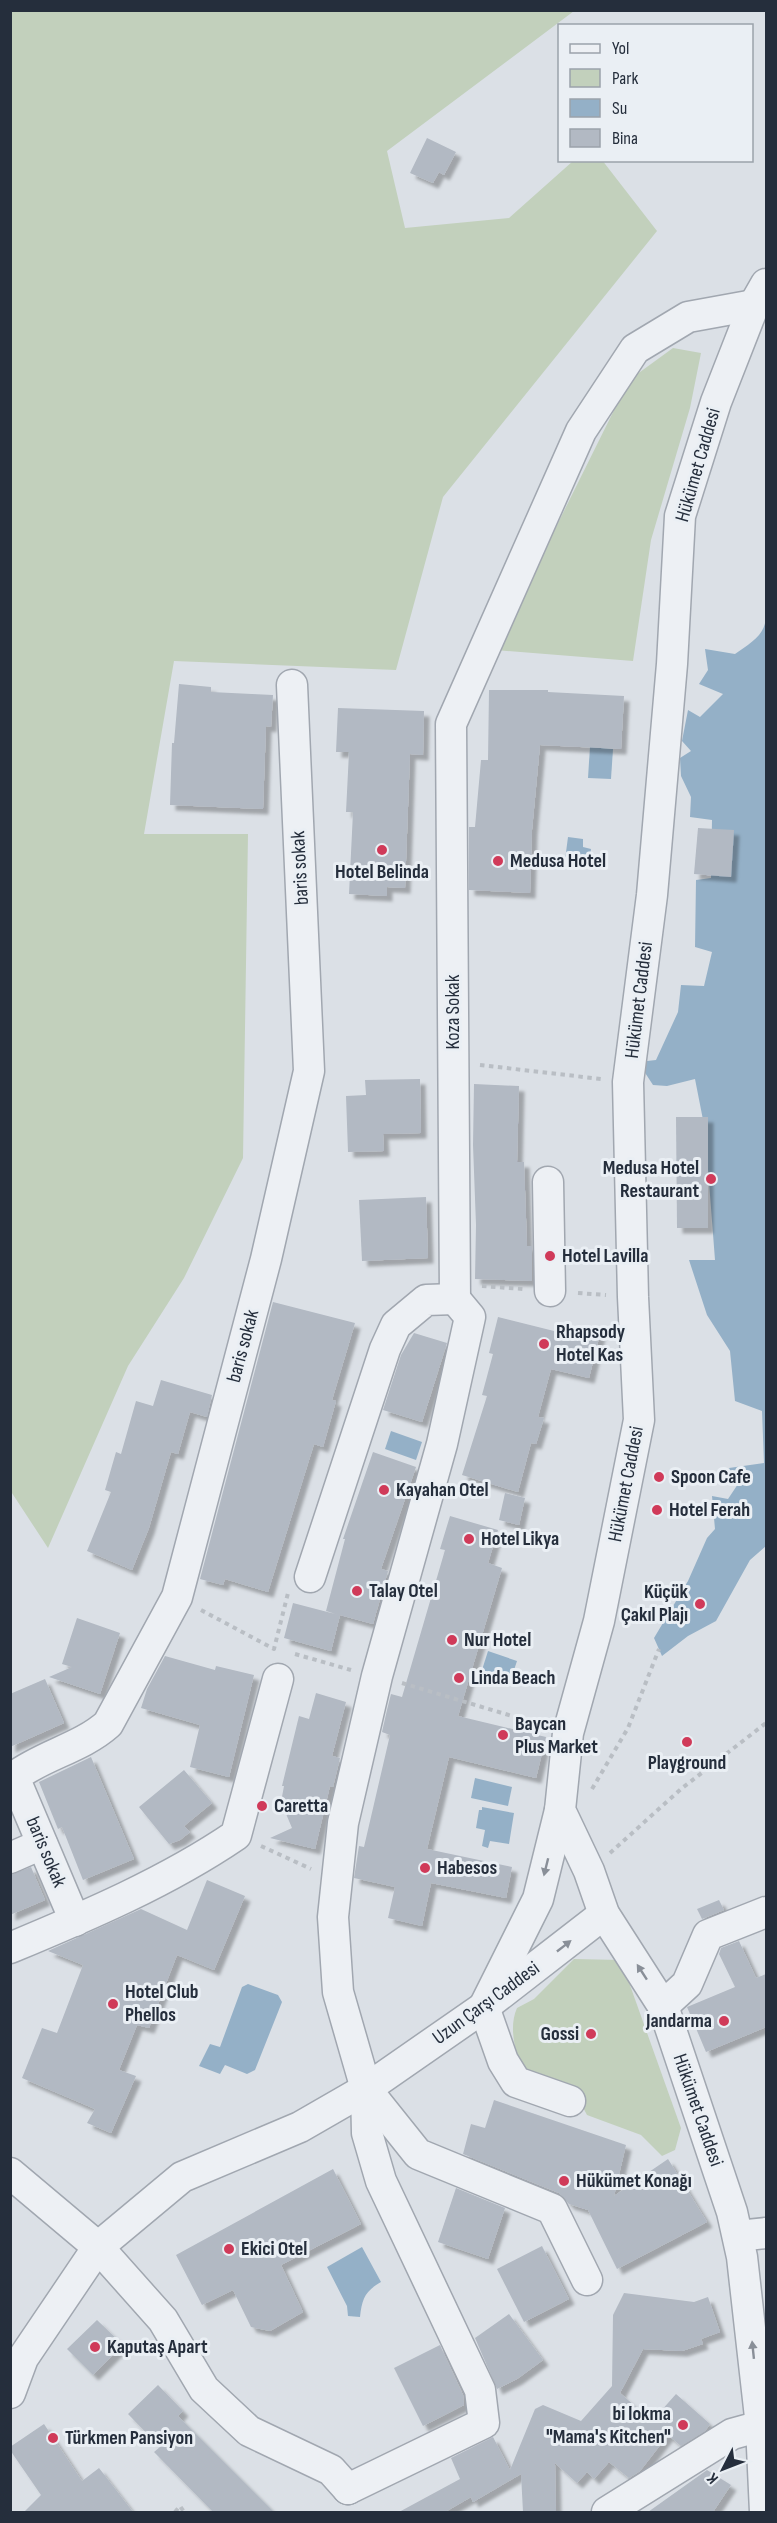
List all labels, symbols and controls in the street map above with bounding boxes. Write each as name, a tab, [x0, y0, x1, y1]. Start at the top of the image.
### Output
legend	[558, 24, 753, 162]
text: Yol	[612, 38, 629, 59]
text: Park	[612, 68, 638, 89]
text: Su	[612, 98, 627, 119]
text: Bina	[612, 128, 638, 149]
street label: Hükümet Caddesi	[670, 405, 726, 525]
street label: baris sokak	[286, 830, 314, 906]
marker: Hotel Belinda	[375, 843, 389, 857]
place label: Medusa Hotel	[510, 849, 606, 873]
marker: Medusa Hotel	[491, 854, 505, 868]
place label: Hotel Belinda	[335, 860, 429, 884]
street label: Hükümet Caddesi	[620, 940, 658, 1060]
street label: Koza Sokak	[441, 974, 465, 1049]
place label: Medusa Hotel Restaurant	[603, 1156, 699, 1203]
marker: Medusa Hotel Restaurant	[704, 1172, 718, 1186]
place label: Hotel Lavilla	[562, 1244, 648, 1268]
marker: Hotel Lavilla	[543, 1249, 557, 1263]
street label: baris sokak	[222, 1307, 264, 1385]
place label: Rhapsody Hotel Kas	[556, 1320, 626, 1367]
marker: Rhapsody Hotel Kas	[537, 1337, 551, 1351]
street label: Hükümet Caddesi	[603, 1424, 649, 1544]
place label: Spoon Cafe	[671, 1465, 751, 1489]
marker: Spoon Cafe	[652, 1470, 666, 1484]
place label: Kayahan Otel	[396, 1478, 489, 1502]
marker: Kayahan Otel	[377, 1483, 391, 1497]
place label: Hotel Ferah	[669, 1498, 750, 1522]
marker: Hotel Ferah	[650, 1503, 664, 1517]
place label: Hotel Likya	[481, 1527, 559, 1551]
marker: Hotel Likya	[462, 1532, 476, 1546]
place label: Talay Otel	[369, 1579, 438, 1603]
place label: Küçük Çakıl Plajı	[621, 1580, 689, 1627]
marker: Talay Otel	[350, 1584, 364, 1598]
marker: Küçük Çakıl Plajı	[693, 1597, 707, 1611]
place label: Nur Hotel	[464, 1628, 531, 1652]
marker: Nur Hotel	[445, 1633, 459, 1647]
place label: Linda Beach	[471, 1666, 555, 1690]
marker: Linda Beach	[452, 1671, 466, 1685]
place label: Baycan Plus Market	[515, 1712, 598, 1759]
marker: Baycan Plus Market	[496, 1728, 510, 1742]
marker: Playground	[680, 1735, 694, 1749]
place label: Playground	[648, 1751, 726, 1775]
place label: Caretta	[274, 1794, 328, 1818]
marker: Caretta	[255, 1799, 269, 1813]
street label: baris sokak	[20, 1813, 72, 1891]
place label: Habesos	[437, 1856, 497, 1880]
one-way arrow	[540, 1858, 550, 1876]
marker: Habesos	[418, 1861, 432, 1875]
one-way arrow	[556, 1940, 571, 1952]
street label: Uzun Çarşı Caddesi	[428, 1956, 544, 2050]
one-way arrow	[637, 1964, 648, 1980]
place label: Hotel Club Phellos	[125, 1980, 198, 2027]
marker: Hotel Club Phellos	[106, 1997, 120, 2011]
place label: Jandarma	[645, 2009, 712, 2033]
marker: Jandarma	[717, 2014, 731, 2028]
place label: Gossi	[541, 2022, 579, 2046]
marker: Gossi	[584, 2027, 598, 2041]
street label: Hükümet Caddesi	[668, 2051, 728, 2169]
place label: Hükümet Konağı	[576, 2169, 692, 2193]
marker: Hükümet Konağı	[557, 2174, 571, 2188]
place label: Ekici Otel	[241, 2237, 307, 2261]
marker: Ekici Otel	[222, 2242, 236, 2256]
place label: Kaputaş Apart	[107, 2335, 208, 2359]
marker: Kaputaş Apart	[88, 2340, 102, 2354]
one-way arrow	[748, 2340, 757, 2359]
place label: bi lokma "Mama's Kitchen"	[546, 2402, 671, 2449]
marker: bi lokma "Mama's Kitchen"	[676, 2418, 690, 2432]
place label: Türkmen Pansiyon	[65, 2426, 193, 2450]
marker: Türkmen Pansiyon	[46, 2431, 60, 2445]
north arrow	[693, 2439, 753, 2499]
text: K	[703, 2469, 723, 2487]

